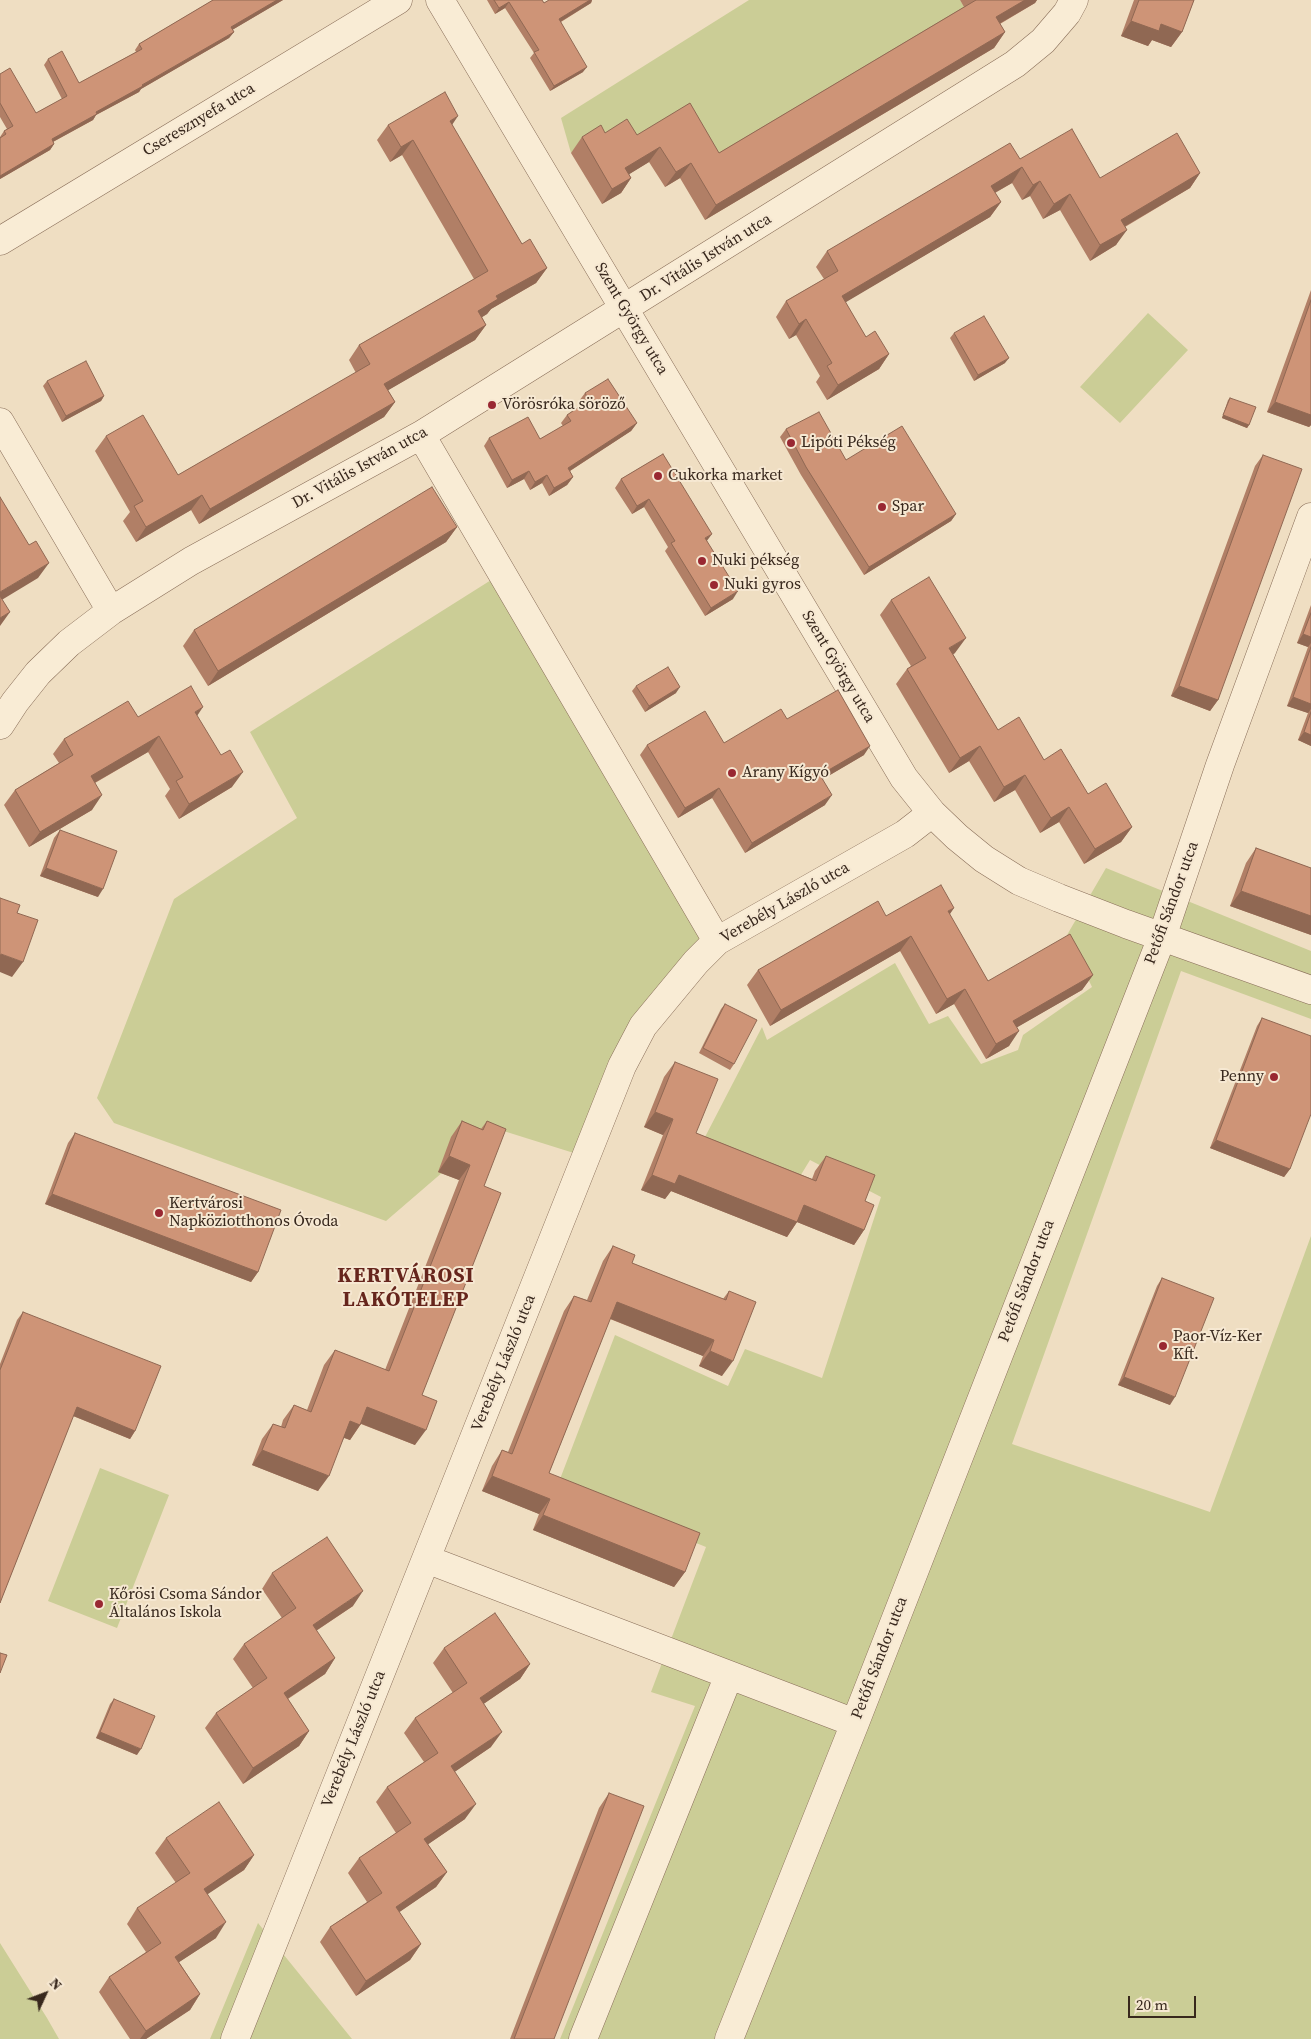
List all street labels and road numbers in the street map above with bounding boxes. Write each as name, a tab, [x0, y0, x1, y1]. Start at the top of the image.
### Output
street label: Cseresznyefa utca	[139, 79, 259, 161]
street label: Dr. Vitális István utca	[637, 210, 775, 306]
street label: Szent György utca	[590, 260, 672, 378]
street label: Dr. Vitális István utca	[289, 423, 431, 513]
street label: Szent György utca	[797, 608, 879, 726]
street label: Petőfi Sándor utca	[1141, 839, 1203, 967]
street label: Verebély László utca	[717, 858, 853, 948]
street label: Petőfi Sándor utca	[995, 1217, 1059, 1345]
street label: Verebély László utca	[468, 1292, 540, 1434]
street label: Petőfi Sándor utca	[848, 1594, 912, 1722]
street label: Verebély László utca	[318, 1668, 390, 1810]

